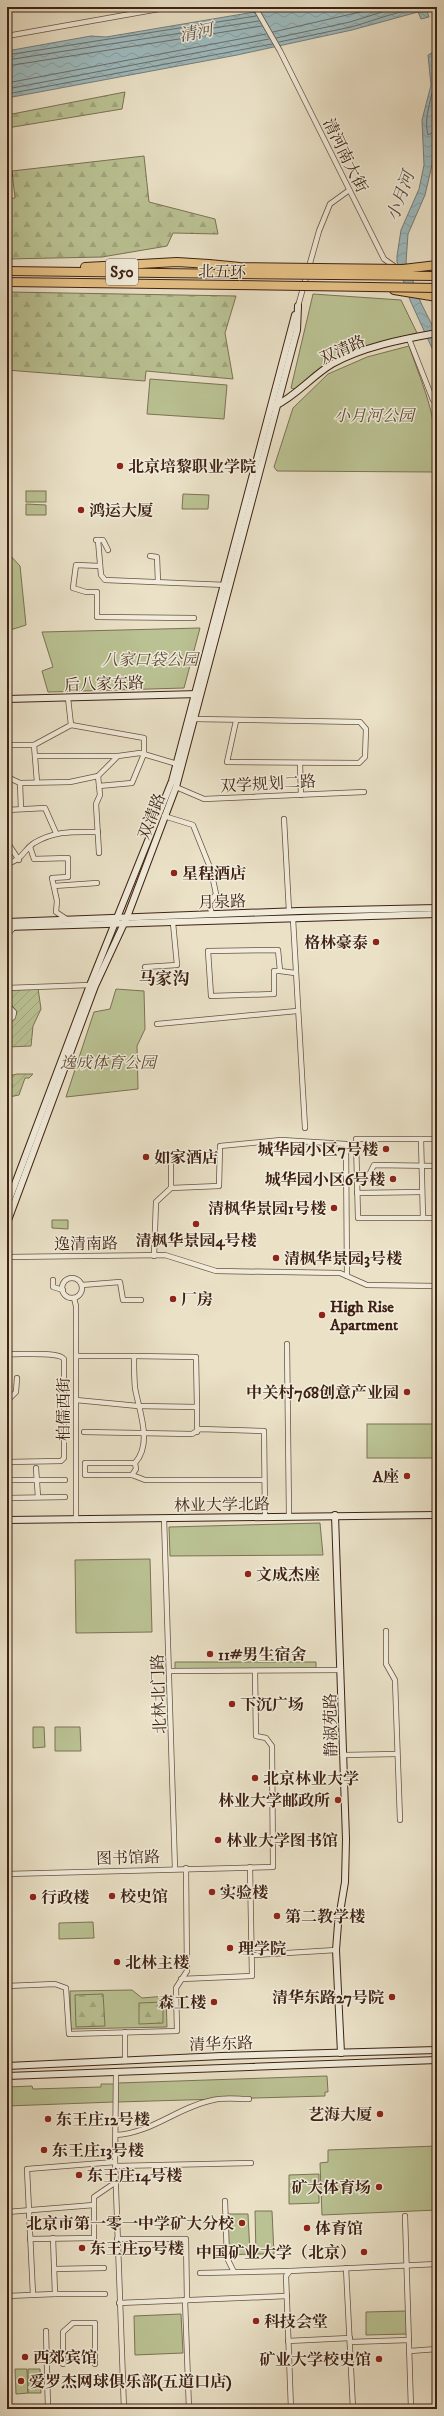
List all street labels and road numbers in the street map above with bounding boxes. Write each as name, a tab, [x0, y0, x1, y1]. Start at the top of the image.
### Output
street label: 清河南大街	[319, 115, 372, 196]
road number: S50	[106, 259, 138, 285]
street label: 北五环	[198, 262, 246, 282]
street label: 双清路	[316, 331, 368, 369]
street label: 后八家东路	[64, 673, 144, 695]
street label: 双学规划二路	[220, 771, 317, 796]
street label: 双清路	[134, 790, 170, 842]
street label: 月泉路	[198, 891, 246, 913]
street label: 逸清南路	[54, 1233, 118, 1255]
street label: 柏儒西街	[54, 1377, 74, 1441]
street label: 林业大学北路	[174, 1494, 270, 1516]
street label: 北林北门路	[148, 1654, 170, 1734]
street label: 静淑苑路	[320, 1693, 342, 1757]
street label: 图书馆路	[96, 1847, 160, 1869]
street label: 清华东路	[189, 2033, 253, 2055]

